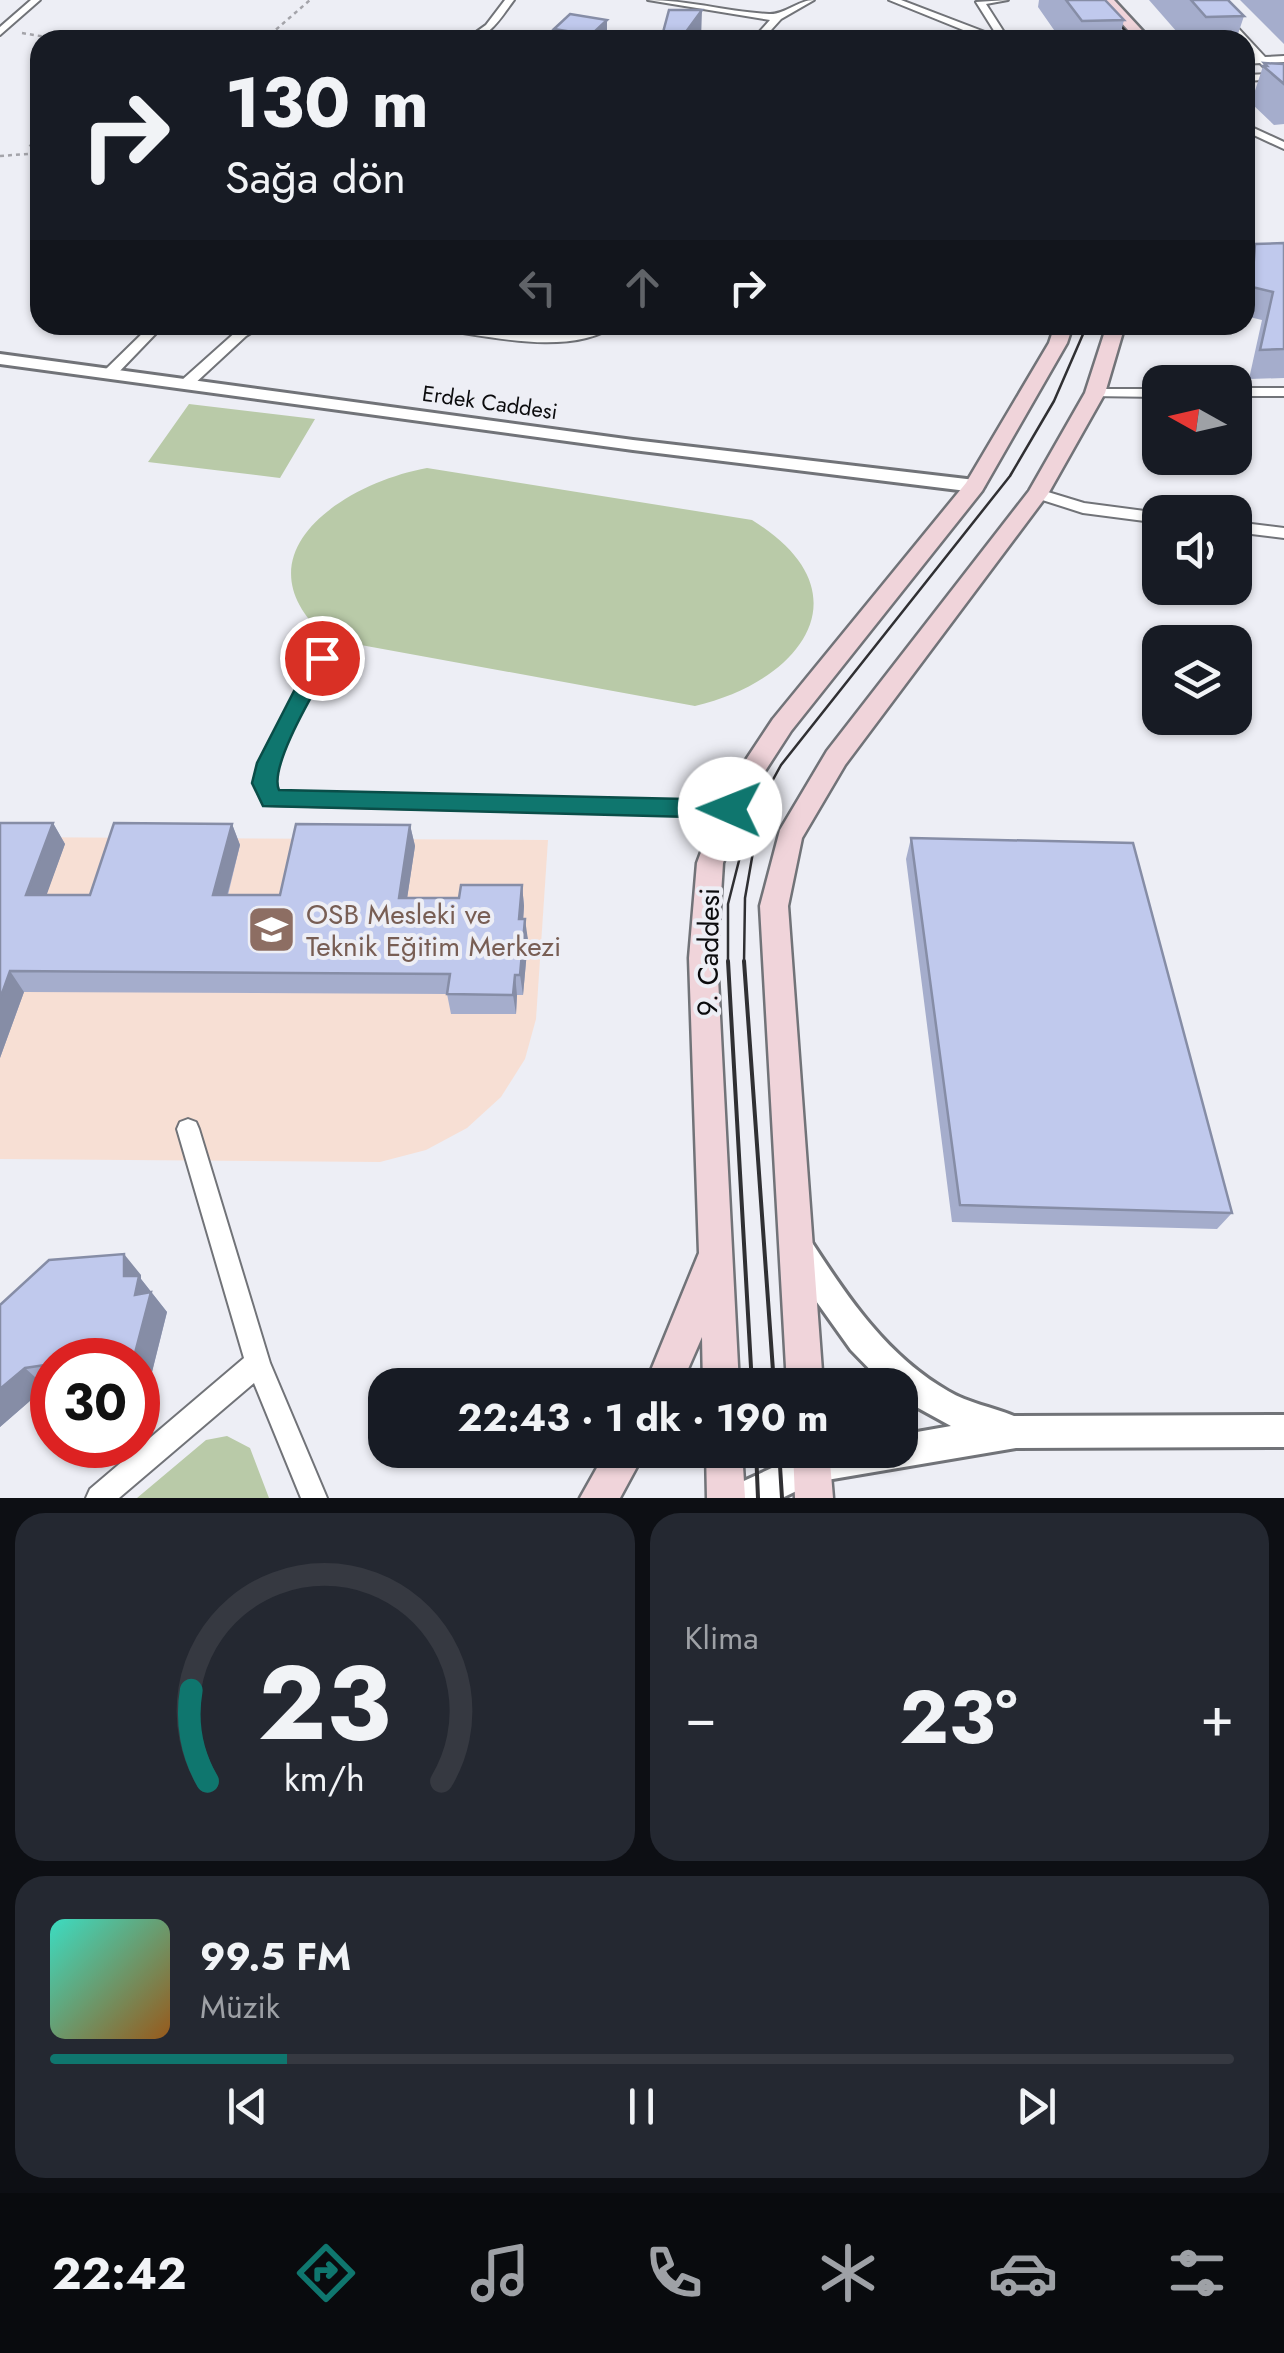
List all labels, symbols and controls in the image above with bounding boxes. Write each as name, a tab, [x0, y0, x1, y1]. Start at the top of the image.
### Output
text: 130 m	[225, 52, 429, 153]
icon: right	[60, 70, 190, 200]
text: Sağa dön	[225, 145, 406, 210]
icon: left	[510, 260, 565, 315]
icon: ahead	[615, 260, 670, 315]
icon: right	[720, 260, 775, 315]
north arrow	[1142, 365, 1252, 475]
map controls	[1142, 365, 1252, 735]
street label: Erdek Caddesi	[420, 377, 560, 427]
button: sound	[1142, 495, 1252, 605]
pin	[280, 616, 365, 701]
button: layers	[1142, 625, 1252, 735]
icon: arrive	[295, 631, 350, 686]
position arrow	[678, 757, 782, 861]
street label: 9. Caddesi	[687, 887, 730, 1017]
place label: OSB Mesleki ve Teknik Eğitim Merkezi	[306, 894, 561, 967]
school or university icon: OSB Mesleki ve Teknik Eğitim Merkezi	[245, 904, 297, 956]
speed limit sign: 30	[30, 1338, 160, 1468]
text: 22:43 · 1 dk · 190 m	[458, 1390, 828, 1445]
text: Klima	[685, 1615, 759, 1661]
text: 23	[258, 1628, 391, 1778]
text: 23°	[900, 1663, 1018, 1771]
text: −	[685, 1677, 717, 1757]
text: +	[1200, 1677, 1234, 1757]
text: km/h	[284, 1753, 365, 1804]
text: 99.5 FM	[200, 1929, 351, 1984]
text: Müzik	[200, 1984, 280, 2030]
icon: previous	[220, 2079, 275, 2134]
icon: pause	[614, 2079, 669, 2134]
icon: next	[1009, 2079, 1064, 2134]
icon: directions	[291, 2238, 361, 2308]
icon: music	[465, 2238, 535, 2308]
icon: phone	[639, 2238, 709, 2308]
icon: climate	[813, 2238, 883, 2308]
icon: car	[988, 2238, 1058, 2308]
icon: filters	[1162, 2238, 1232, 2308]
text: 22:42	[52, 2241, 187, 2306]

